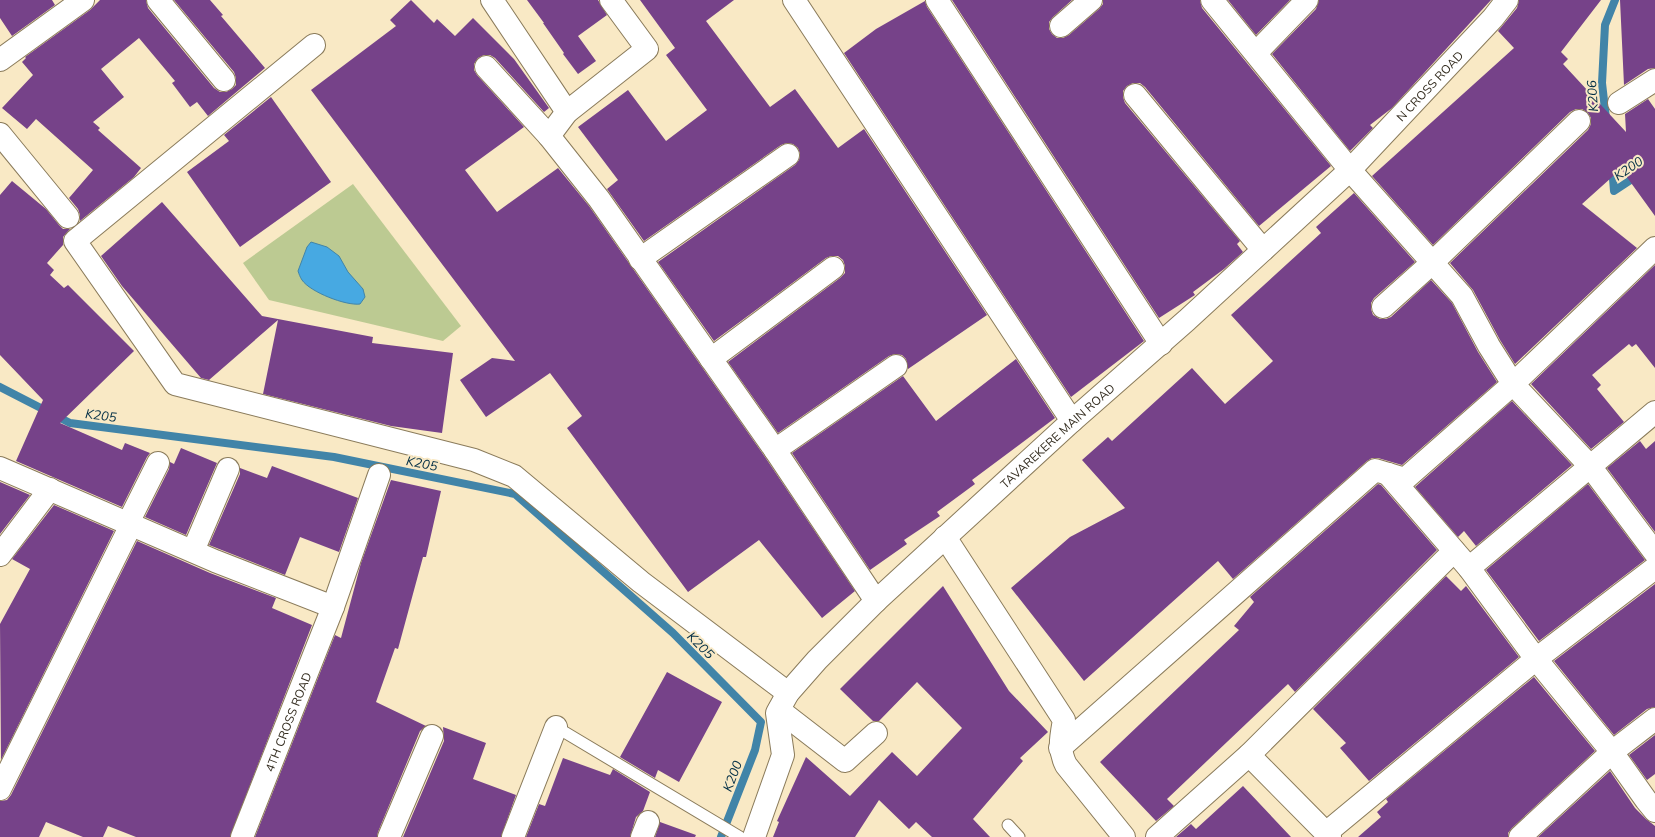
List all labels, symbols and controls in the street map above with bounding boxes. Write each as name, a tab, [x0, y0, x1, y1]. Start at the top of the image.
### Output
street label: N CROSS ROAD	[1393, 47, 1466, 124]
water label: K206	[1583, 79, 1601, 112]
water label: K200	[1610, 152, 1646, 183]
street label: TAVAREKERE MAIN ROAD	[997, 380, 1117, 491]
water label: K205	[84, 405, 118, 425]
water label: K205	[405, 452, 439, 474]
water label: K205	[684, 628, 718, 662]
street label: 4TH CROSS ROAD	[261, 670, 314, 774]
water label: K200	[719, 758, 745, 794]

